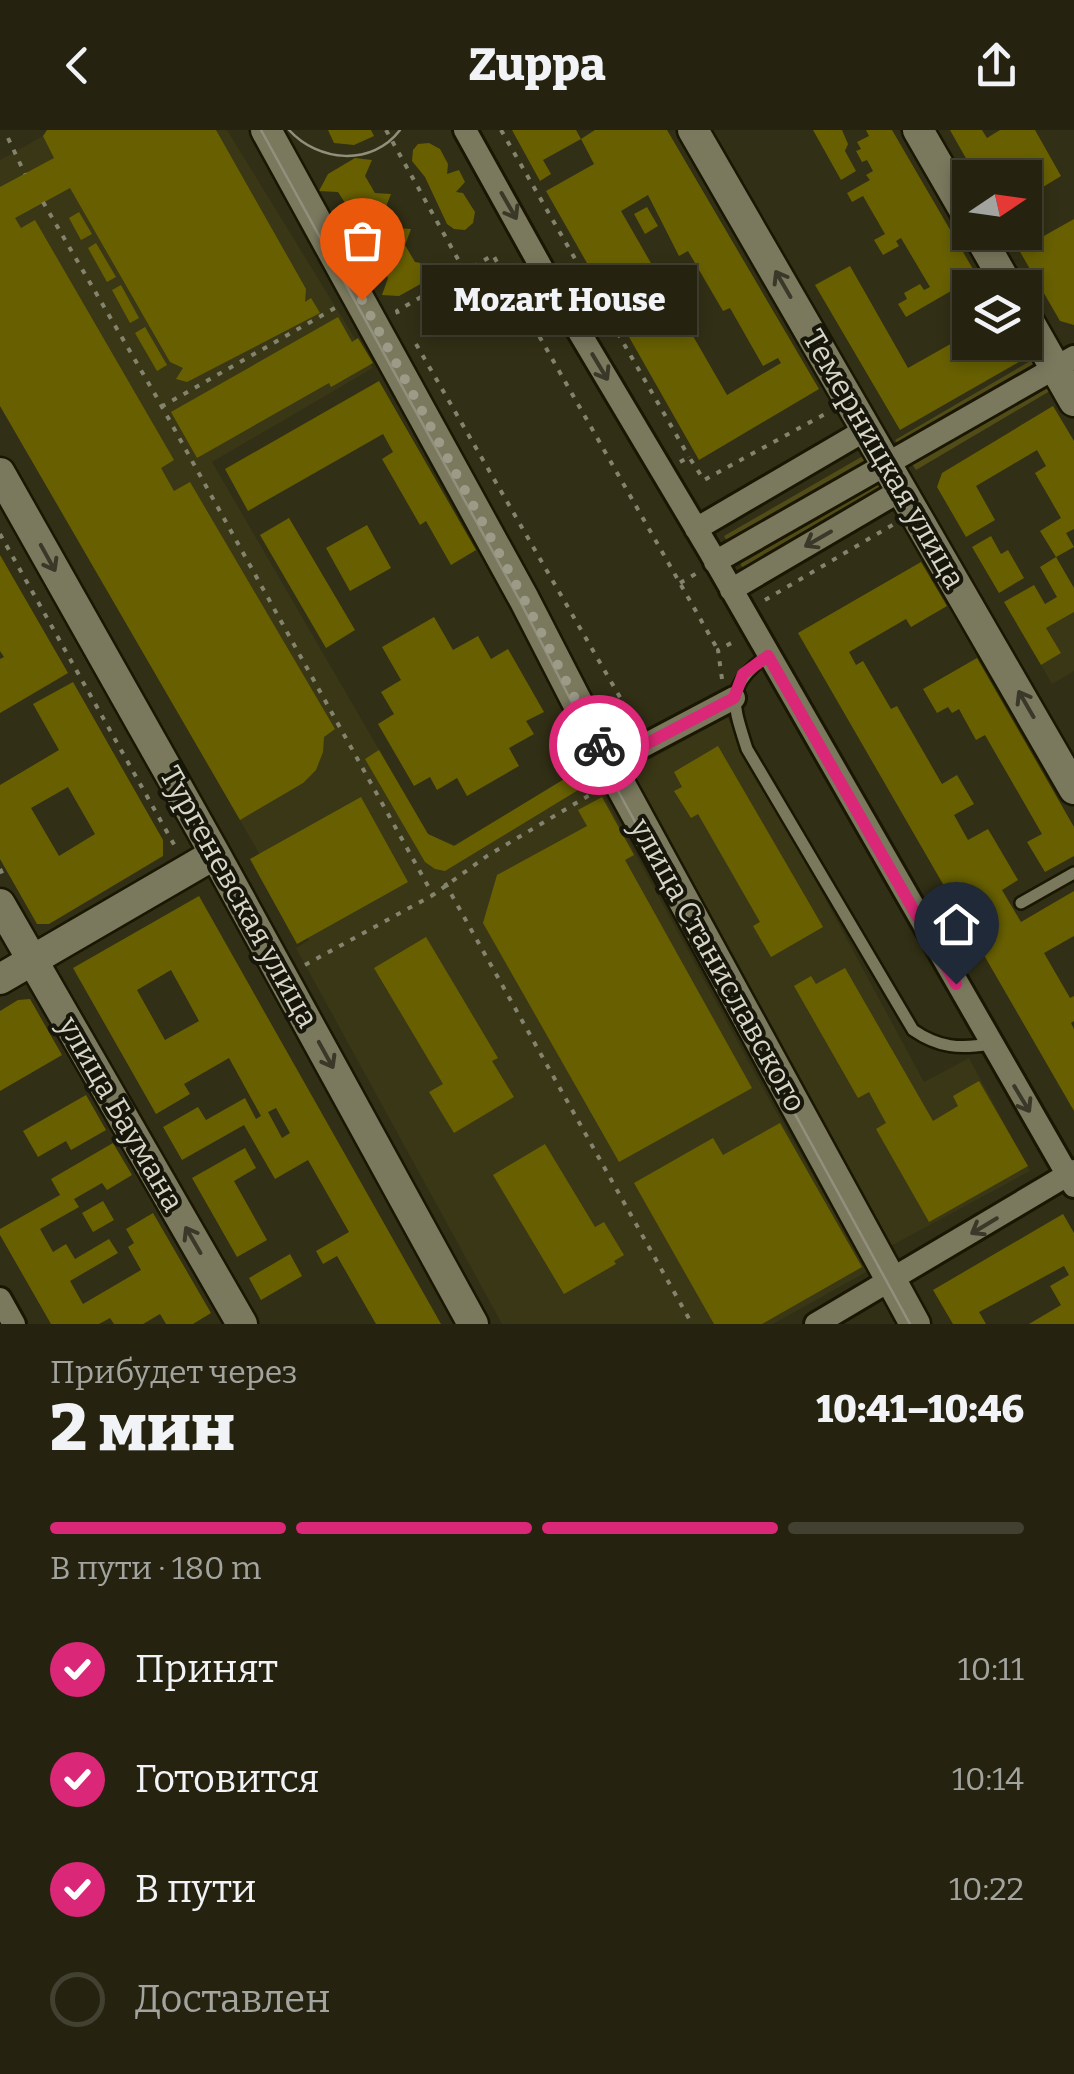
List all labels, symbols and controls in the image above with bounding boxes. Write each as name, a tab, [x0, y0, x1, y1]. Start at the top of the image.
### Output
icon: back	[50, 38, 105, 93]
text: Zuppa	[468, 38, 606, 92]
icon: share	[969, 38, 1024, 93]
north arrow	[952, 160, 1042, 250]
map controls	[952, 160, 1042, 360]
one-way arrow	[499, 191, 519, 220]
pin	[320, 198, 405, 301]
icon: bag	[335, 213, 390, 268]
callout: Mozart House	[422, 265, 697, 335]
one-way arrow	[772, 270, 792, 299]
button: layers	[952, 270, 1042, 360]
text: Mozart House	[453, 281, 666, 319]
street label: Темерницкая улица	[795, 323, 973, 595]
one-way arrow	[590, 352, 610, 381]
one-way arrow	[804, 529, 834, 549]
one-way arrow	[38, 543, 58, 572]
one-way arrow	[1015, 690, 1035, 719]
courier	[549, 695, 649, 795]
icon: bike	[572, 718, 627, 773]
street label: Тургеневская улица	[152, 760, 326, 1034]
street label: улица Станиславского	[622, 811, 814, 1118]
pin	[914, 882, 999, 985]
icon: home	[929, 897, 984, 952]
street label: улица Баумана	[50, 1009, 191, 1218]
one-way arrow	[317, 1040, 337, 1070]
one-way arrow	[1013, 1083, 1033, 1113]
one-way arrow	[970, 1216, 999, 1236]
one-way arrow	[183, 1226, 203, 1254]
text: Прибудет через	[50, 1353, 297, 1391]
text: 10:41–10:46	[816, 1386, 1024, 1432]
text: 2 мин	[50, 1389, 235, 1467]
text: В пути · 180 m	[50, 1549, 261, 1587]
icon: check	[50, 1642, 105, 1697]
text: Принят	[135, 1646, 278, 1692]
text: 10:11	[958, 1650, 1024, 1688]
icon: check	[50, 1752, 105, 1807]
text: Готовится	[135, 1756, 319, 1802]
text: 10:14	[952, 1760, 1024, 1798]
icon: check	[50, 1862, 105, 1917]
text: В пути	[135, 1866, 256, 1912]
text: 10:22	[949, 1870, 1024, 1908]
text: Доставлен	[135, 1976, 330, 2022]

